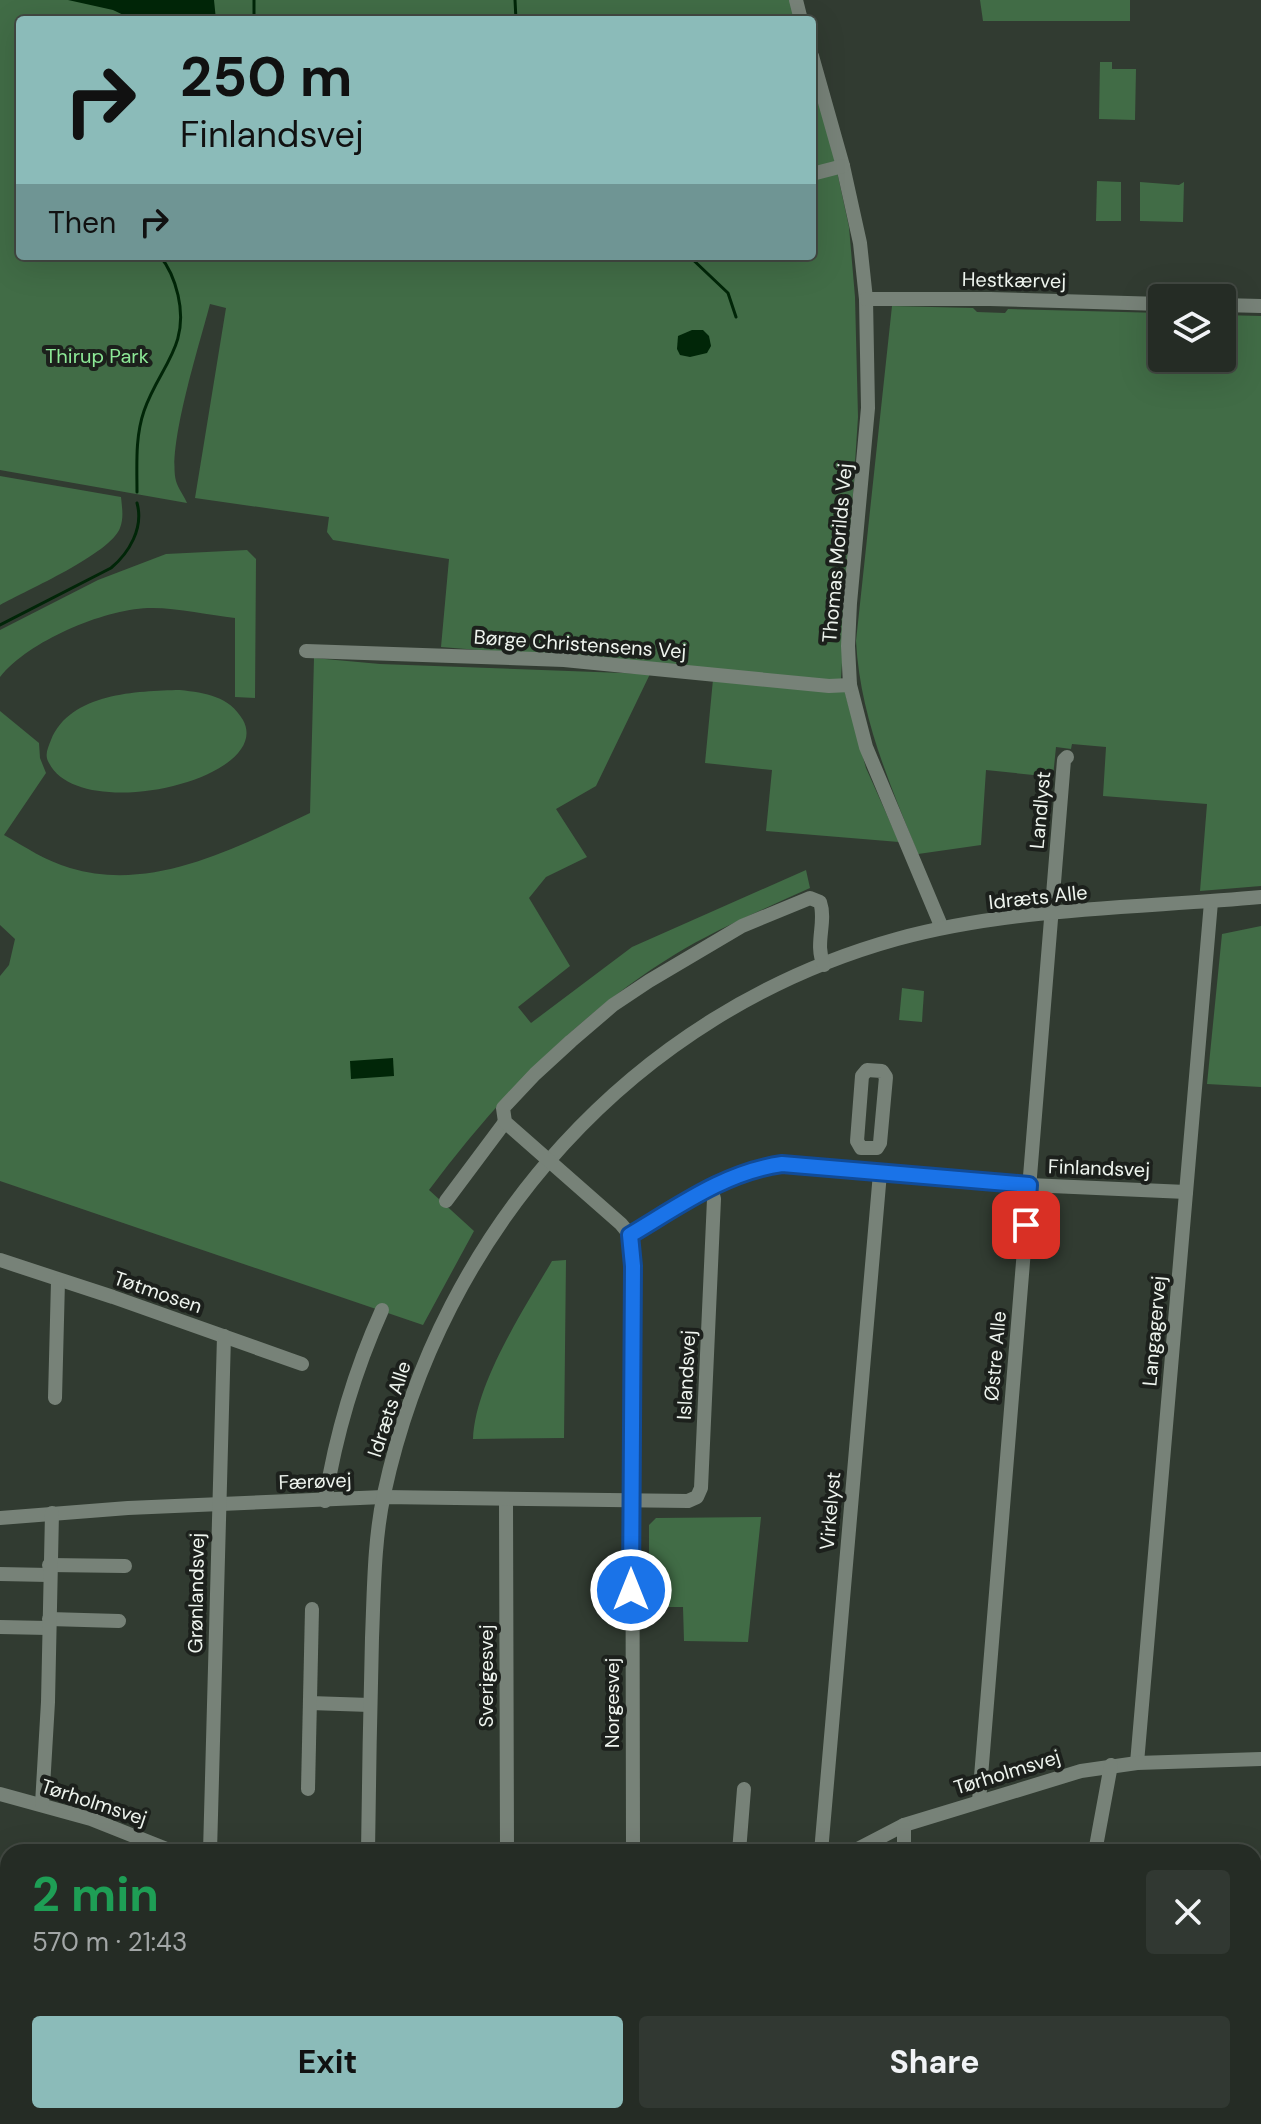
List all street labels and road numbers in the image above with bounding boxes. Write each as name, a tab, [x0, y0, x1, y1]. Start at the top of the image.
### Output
street label: Hestkærvej	[962, 266, 1066, 294]
street label: Thomas Morilds Vej	[816, 462, 858, 644]
street label: Børge Christensens Vej	[473, 624, 687, 664]
street label: Landlyst	[1024, 770, 1056, 850]
street label: Idræts Alle	[987, 879, 1089, 915]
street label: Finlandsvej	[1048, 1153, 1150, 1183]
street label: Tøtmosen	[110, 1265, 206, 1319]
street label: Langagervej	[1136, 1275, 1172, 1387]
street label: Østre Alle	[978, 1310, 1012, 1402]
street label: Islandsvej	[671, 1329, 701, 1421]
street label: Idræts Alle	[361, 1358, 417, 1460]
street label: Færøvej	[278, 1467, 352, 1495]
street label: Virkelyst	[814, 1470, 846, 1551]
street label: Grønlandsvej	[182, 1532, 210, 1654]
street label: Sverigesvej	[473, 1624, 499, 1728]
street label: Norgesvej	[599, 1658, 625, 1748]
street label: Tørholmsvej	[951, 1743, 1063, 1801]
street label: Tørholmsvej	[38, 1773, 150, 1831]

